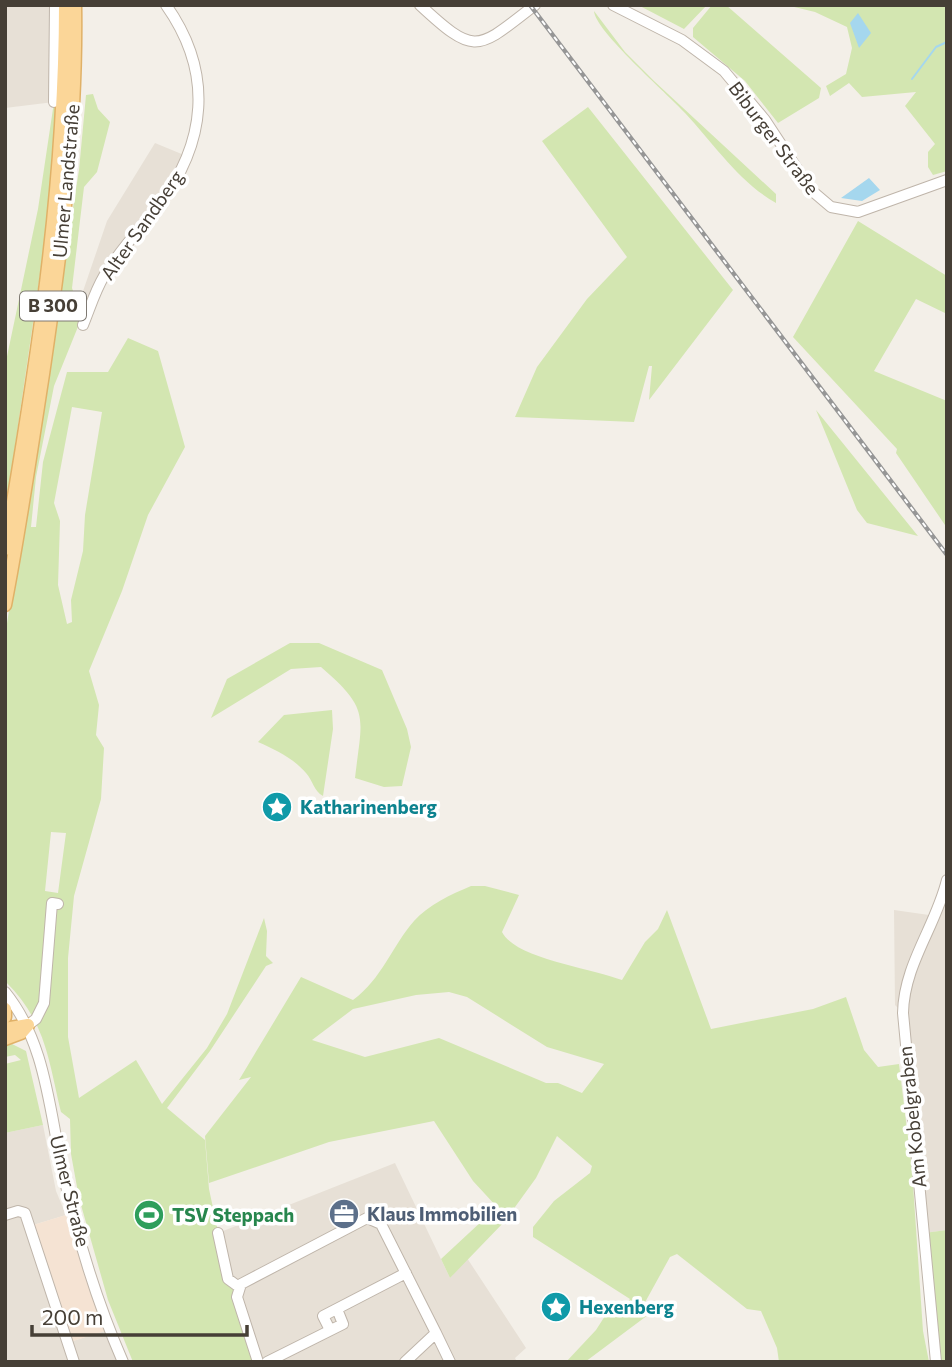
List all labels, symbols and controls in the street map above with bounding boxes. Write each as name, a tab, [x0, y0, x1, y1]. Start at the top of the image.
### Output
street label: Biburger Straße	[724, 77, 824, 199]
street label: Ulmer Landstraße	[47, 103, 84, 259]
street label: Alter Sandberg	[95, 165, 188, 284]
road number: B 300	[20, 292, 86, 320]
place icon: Katharinenberg	[260, 790, 294, 824]
place label: Katharinenberg	[300, 795, 438, 818]
street label: Am Kobelgraben	[893, 1045, 930, 1189]
street label: Ulmer Straße	[46, 1133, 95, 1249]
office icon: Klaus Immobilien	[327, 1197, 361, 1231]
sports icon: TSV Steppach	[132, 1198, 166, 1232]
place label: Klaus Immobilien	[367, 1202, 517, 1225]
place label: TSV Steppach	[172, 1203, 294, 1226]
place icon: Hexenberg	[539, 1290, 573, 1324]
scale bar	[32, 1294, 247, 1338]
place label: Hexenberg	[579, 1295, 675, 1318]
text: 200 m	[42, 1304, 103, 1329]

